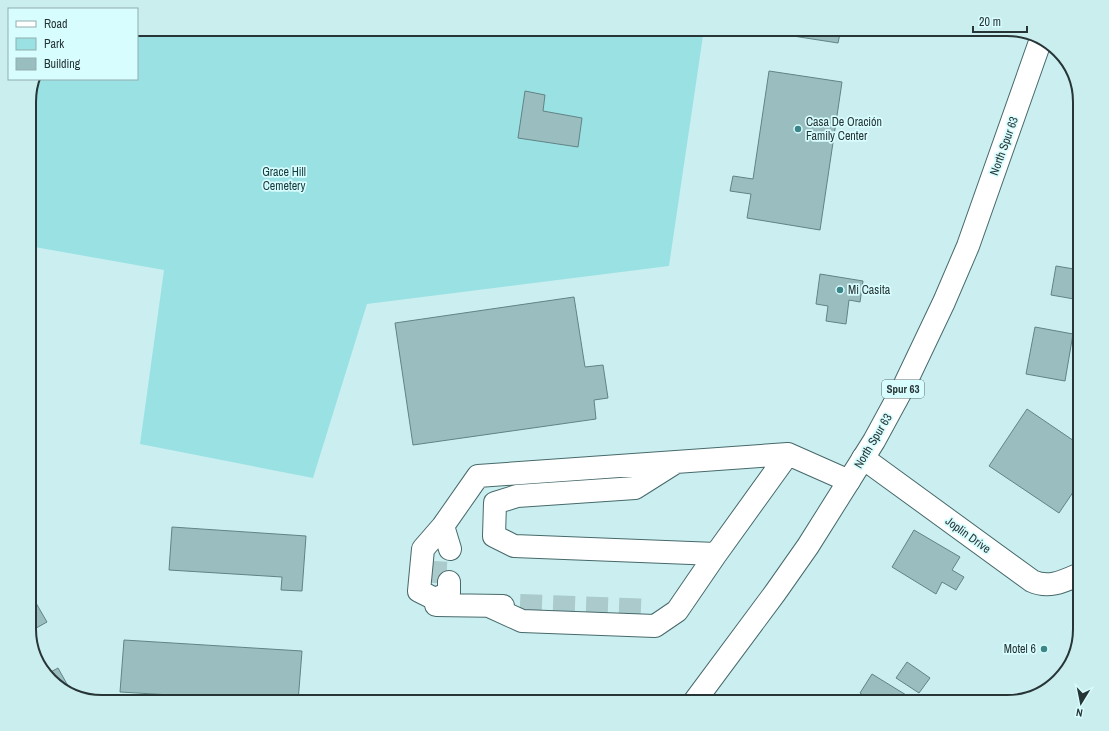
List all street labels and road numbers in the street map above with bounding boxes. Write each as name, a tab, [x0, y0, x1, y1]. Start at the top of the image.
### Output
street label: North Spur 63	[986, 114, 1022, 178]
road number: Spur 63	[882, 380, 924, 398]
street label: North Spur 63	[850, 411, 896, 471]
street label: Joplin Drive	[942, 513, 994, 557]

